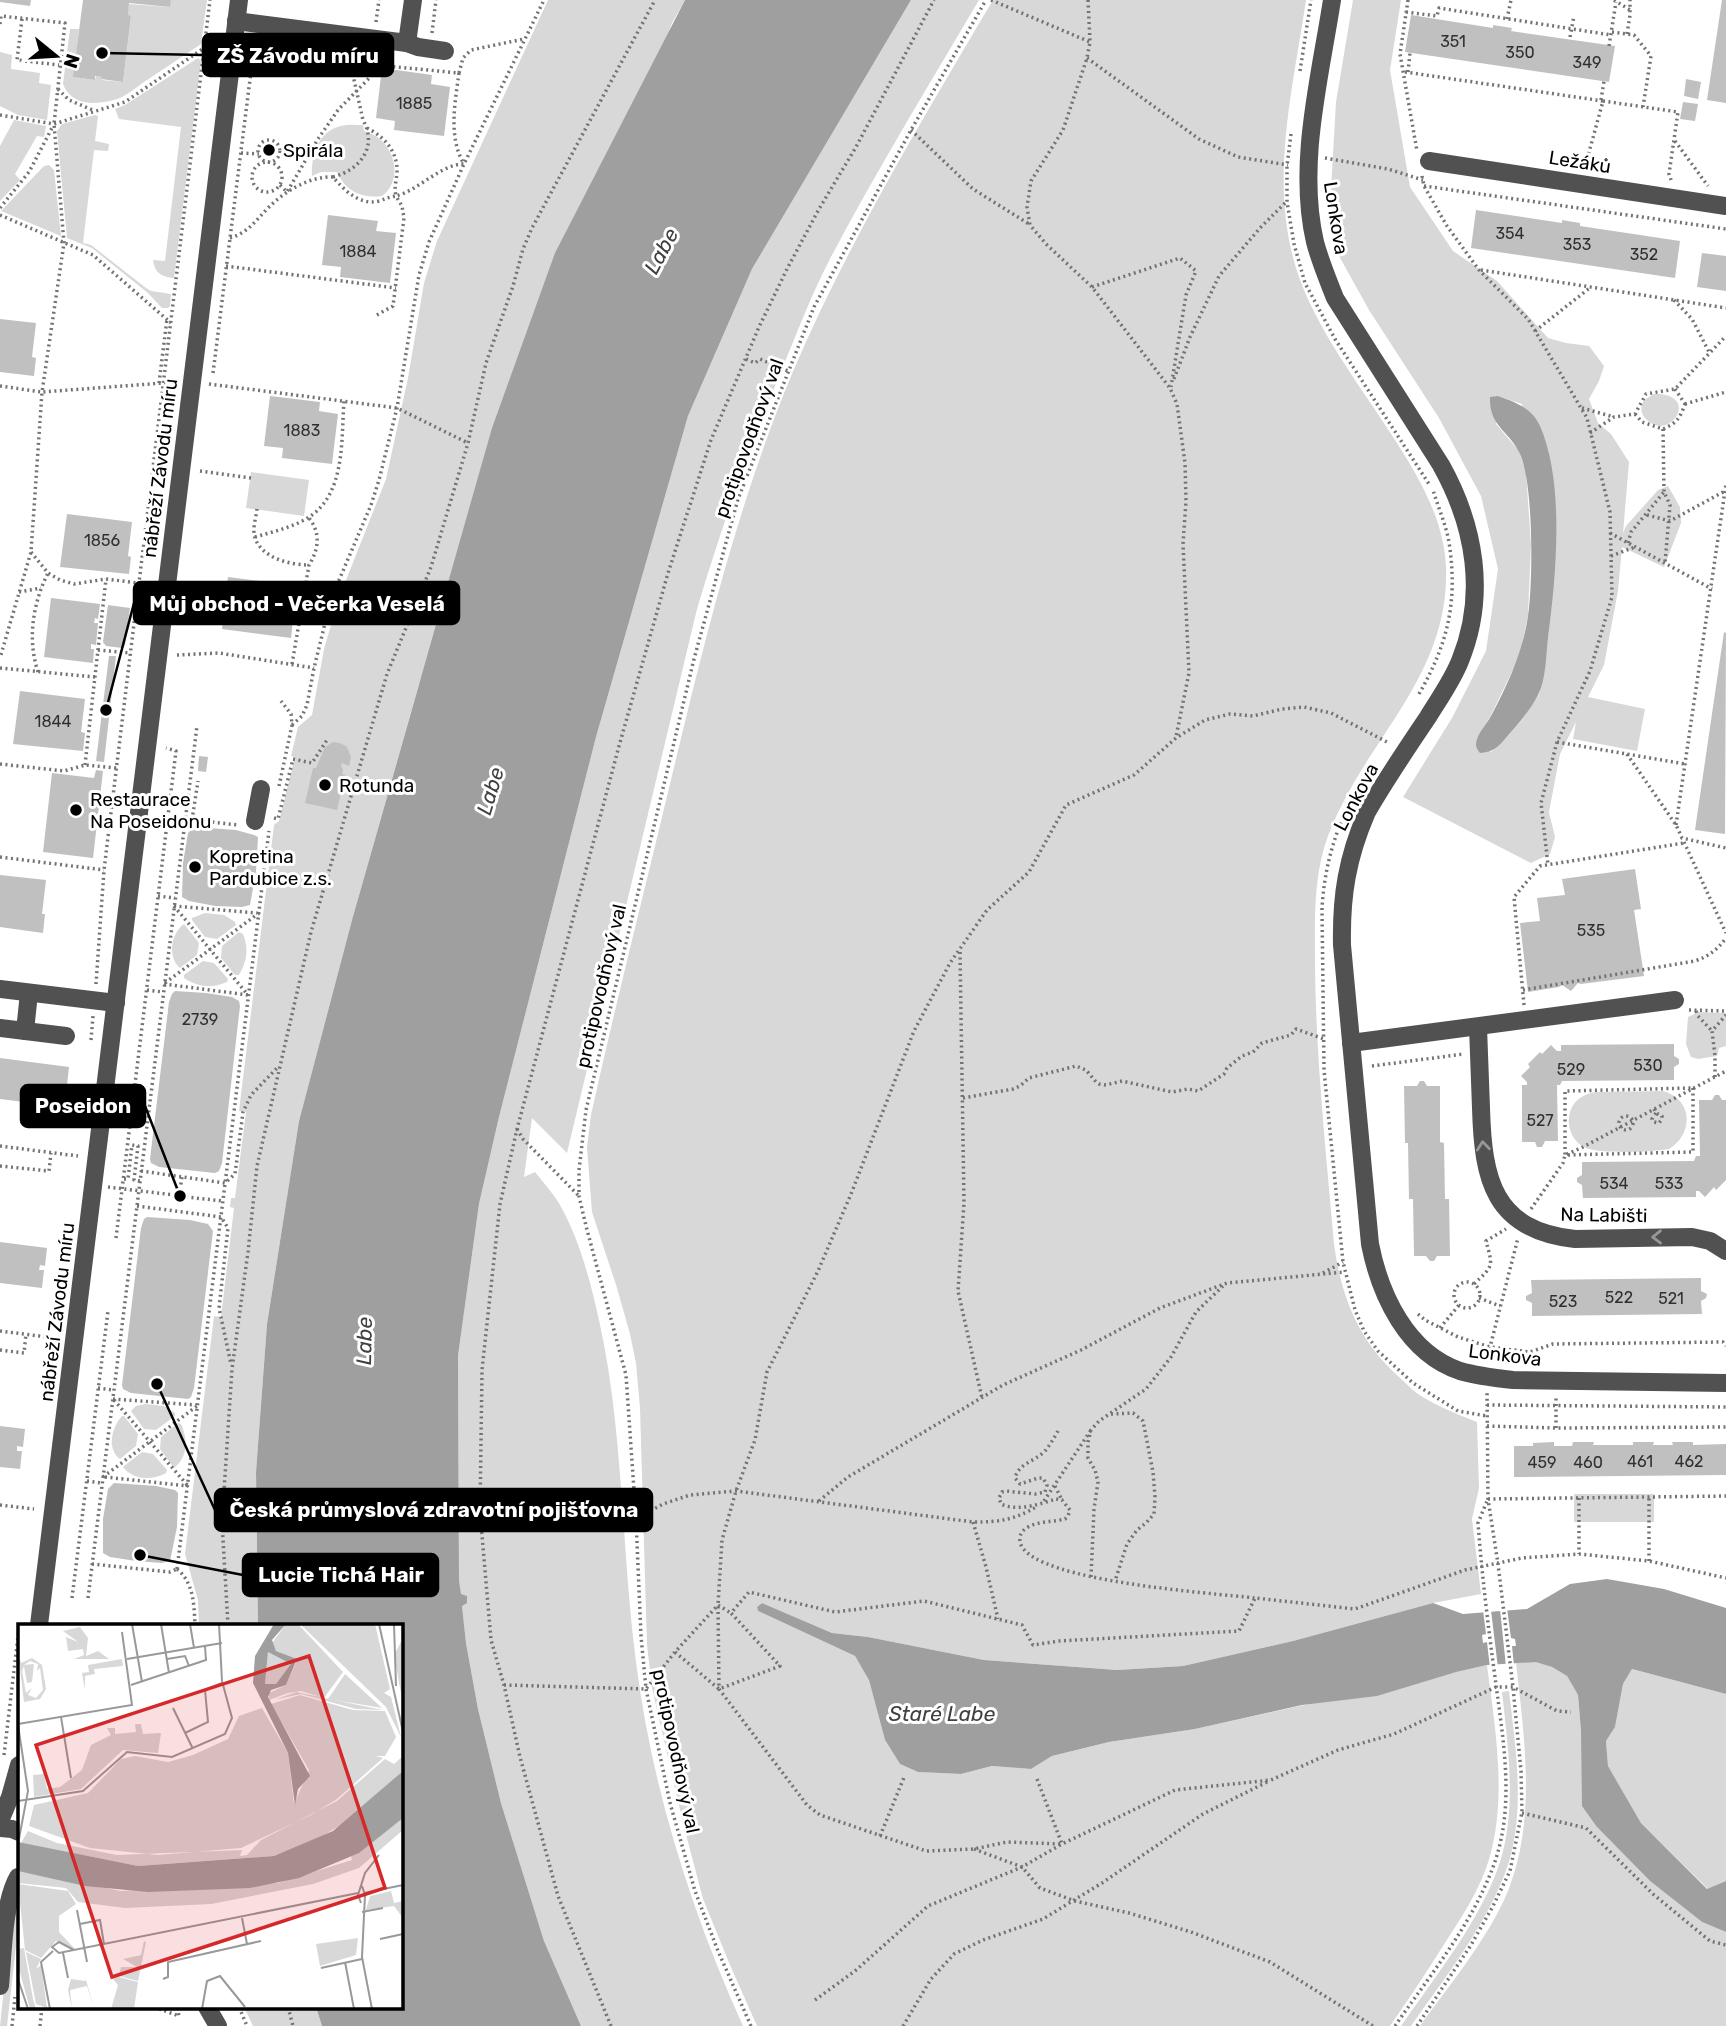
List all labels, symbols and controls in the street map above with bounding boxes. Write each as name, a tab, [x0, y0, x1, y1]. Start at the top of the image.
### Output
north arrow	[21, 21, 91, 91]
house number: 351	[1440, 32, 1466, 51]
callout: ZŠ Závodu míru	[203, 34, 393, 76]
text: ZŠ Závodu míru	[217, 43, 379, 68]
house number: 350	[1505, 43, 1535, 62]
text: N	[59, 51, 85, 71]
house number: 349	[1573, 53, 1601, 72]
house number: 1885	[396, 94, 432, 113]
place label: Spirála	[283, 139, 343, 162]
marker: Spirála	[261, 142, 277, 158]
street label: Ležáků	[1547, 146, 1613, 178]
street label: Lonkova	[1319, 180, 1353, 256]
water label: Labe	[639, 224, 683, 278]
house number: 354	[1495, 224, 1525, 243]
house number: 353	[1563, 235, 1591, 254]
house number: 1884	[339, 242, 377, 261]
house number: 352	[1630, 245, 1658, 264]
street label: protipovodňový val	[710, 355, 788, 521]
street label: nábřeží Závodu míru	[138, 377, 182, 559]
house number: 1883	[284, 421, 320, 440]
house number: 1856	[84, 531, 120, 550]
callout: Můj obchod - Večerka Veselá	[134, 582, 459, 624]
text: Můj obchod - Večerka Veselá	[149, 591, 445, 616]
house number: 1844	[35, 712, 72, 731]
street label: Lonkova	[1329, 759, 1383, 835]
water label: Labe	[471, 764, 509, 818]
place label: Rotunda	[339, 774, 414, 797]
marker: Rotunda	[317, 777, 333, 793]
place label: Restaurace Na Poseidonu	[90, 788, 211, 833]
marker: Restaurace Na Poseidonu	[68, 802, 84, 818]
place label: Kopretina Pardubice z.s.	[209, 845, 332, 890]
marker: Kopretina Pardubice z.s.	[187, 859, 203, 875]
street label: protipovodňový val	[571, 902, 631, 1070]
house number: 535	[1577, 921, 1605, 940]
house number: 2739	[182, 1010, 218, 1029]
house number: 530	[1633, 1056, 1663, 1075]
house number: 529	[1557, 1060, 1585, 1079]
callout: Poseidon	[21, 1085, 145, 1127]
text: Poseidon	[35, 1093, 131, 1118]
house number: 527	[1526, 1111, 1554, 1130]
one-way arrow	[1476, 1141, 1491, 1152]
house number: 534	[1599, 1174, 1629, 1193]
house number: 533	[1655, 1174, 1683, 1193]
street label: Na Labišti	[1560, 1203, 1648, 1227]
street label: nábřeží Závodu míru	[35, 1221, 79, 1403]
one-way arrow	[1652, 1229, 1662, 1245]
house number: 522	[1605, 1288, 1633, 1307]
house number: 521	[1658, 1289, 1684, 1308]
house number: 523	[1549, 1292, 1577, 1311]
water label: Labe	[351, 1316, 377, 1365]
street label: Lonkova	[1467, 1339, 1543, 1371]
house number: 461	[1627, 1452, 1653, 1471]
house number: 462	[1675, 1452, 1703, 1471]
house number: 459	[1528, 1453, 1556, 1472]
house number: 460	[1573, 1453, 1603, 1472]
callout: Česká průmyslová zdravotní pojišťovna	[215, 1489, 652, 1531]
text: Česká průmyslová zdravotní pojišťovna	[230, 1497, 638, 1522]
callout: Lucie Tichá Hair	[243, 1554, 438, 1596]
text: Lucie Tichá Hair	[258, 1562, 425, 1587]
inset map	[18, 1624, 402, 2008]
street label: protipovodňový val	[647, 1667, 705, 1835]
water label: Staré Labe	[889, 1701, 995, 1726]

